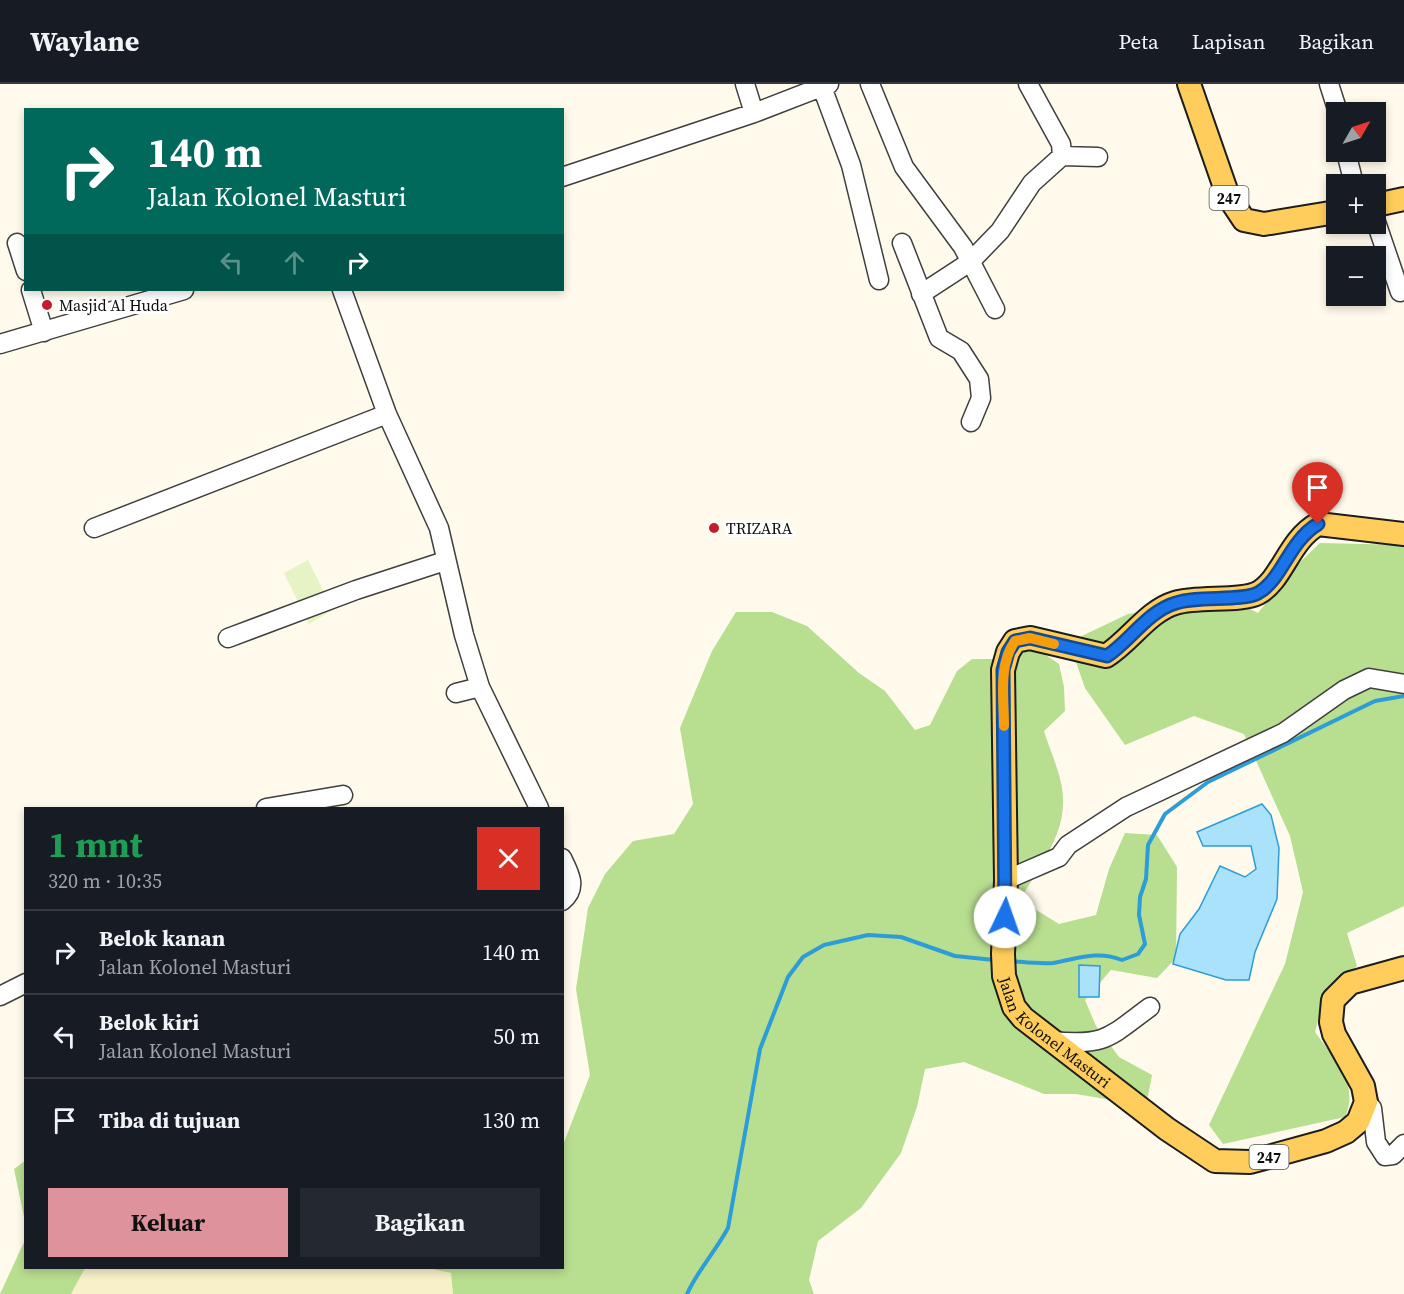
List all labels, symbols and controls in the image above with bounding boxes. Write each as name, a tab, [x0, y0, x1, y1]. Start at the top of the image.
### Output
text: Waylane	[30, 22, 139, 60]
text: Peta	[1118, 27, 1159, 56]
text: Lapisan	[1192, 27, 1265, 56]
text: Bagikan	[1298, 27, 1374, 56]
north arrow	[1326, 102, 1386, 162]
map controls	[1326, 102, 1386, 306]
text: 140 m	[147, 123, 262, 181]
icon: right	[48, 132, 126, 210]
button: +	[1326, 174, 1386, 234]
text: Jalan Kolonel Masturi	[147, 178, 407, 215]
road number: 247	[1210, 186, 1248, 210]
icon: left	[215, 246, 248, 279]
icon: ahead	[278, 246, 311, 279]
icon: right	[341, 246, 374, 279]
button: −	[1326, 246, 1386, 306]
place label: Masjid Al Huda	[59, 294, 169, 316]
marker: Masjid Al Huda	[40, 298, 54, 312]
pin	[1292, 462, 1343, 524]
icon: arrive	[1301, 471, 1334, 504]
place label: TRIZARA	[726, 517, 793, 539]
marker: TRIZARA	[707, 521, 721, 535]
text: 1 mnt	[48, 820, 143, 869]
button: close	[477, 827, 540, 890]
text: 320 m · 10:35	[48, 867, 162, 895]
position arrow	[973, 885, 1037, 949]
text: Belok kanan	[99, 923, 225, 953]
icon: right	[48, 936, 81, 969]
text: 140 m	[482, 937, 540, 967]
text: Jalan Kolonel Masturi	[99, 953, 291, 981]
street label: Jalan Kolonel Masturi	[994, 973, 1116, 1093]
text: Belok kiri	[99, 1007, 199, 1037]
icon: left	[48, 1020, 81, 1053]
text: 50 m	[493, 1021, 540, 1051]
text: Jalan Kolonel Masturi	[99, 1037, 291, 1065]
icon: arrive	[48, 1104, 81, 1137]
text: Tiba di tujuan	[99, 1105, 240, 1135]
text: 130 m	[482, 1105, 540, 1135]
road number: 247	[1250, 1145, 1288, 1169]
button: Keluar	[48, 1188, 288, 1257]
button: Bagikan	[300, 1188, 540, 1257]

